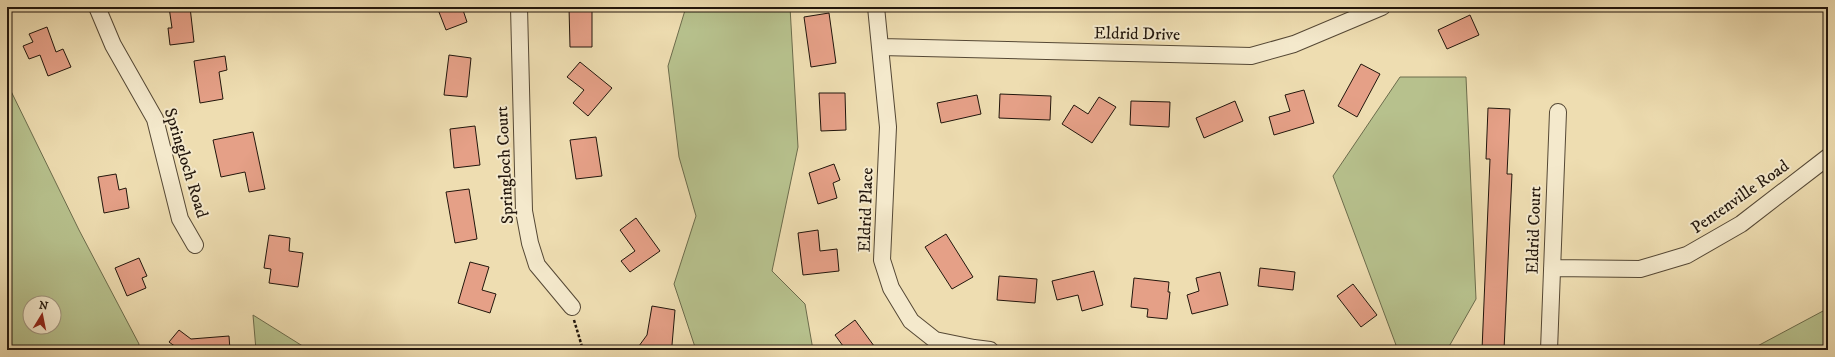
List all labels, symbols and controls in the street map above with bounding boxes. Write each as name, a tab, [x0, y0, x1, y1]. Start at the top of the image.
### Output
street label: Eldrid Drive	[1094, 22, 1180, 46]
street label: Springloch Road	[159, 105, 213, 221]
street label: Springloch Court	[491, 105, 519, 224]
street label: Pentenville Road	[1687, 155, 1794, 239]
street label: Eldrid Place	[854, 167, 878, 253]
street label: Eldrid Court	[1521, 185, 1547, 274]
north arrow	[22, 295, 62, 335]
text: N	[38, 298, 49, 314]

